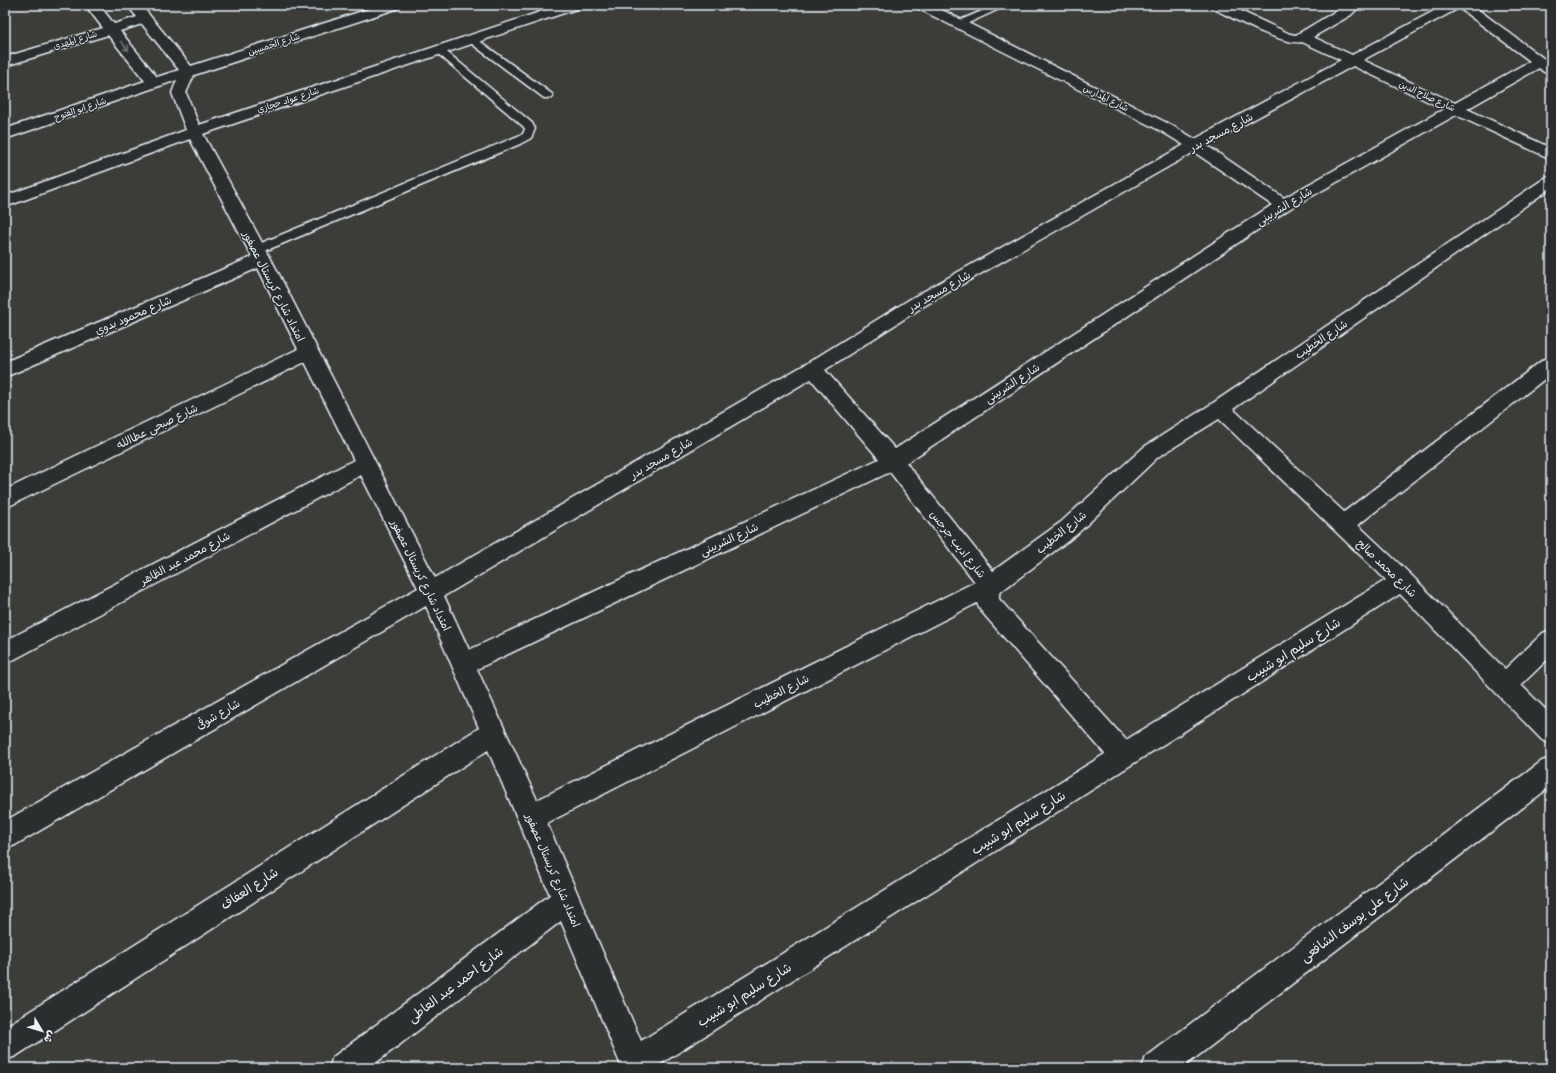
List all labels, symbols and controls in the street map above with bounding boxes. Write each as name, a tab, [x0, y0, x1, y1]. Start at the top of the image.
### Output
street label: شارع المهدى	[52, 28, 98, 52]
street label: شارع الخمسين	[247, 30, 301, 58]
one-way arrow	[121, 41, 130, 51]
street label: شارع صلاح الدين	[1397, 78, 1457, 114]
street label: شارع المدارس	[1081, 82, 1131, 114]
street label: شارع عواد حجازي	[255, 84, 321, 117]
street label: شارع ابو الفتوح	[52, 94, 108, 124]
street label: شارع مسجد بدر	[1186, 109, 1256, 157]
street label: شارع الشربينى	[1253, 184, 1316, 230]
street label: امتداد شارع كريستال عصفور	[238, 227, 308, 345]
street label: شارع مسجد بدر	[904, 267, 974, 317]
street label: شارع محمود بدوي	[93, 293, 174, 339]
street label: شارع الخطيب	[1292, 316, 1351, 363]
street label: شارع الشربينى	[982, 360, 1043, 408]
street label: شارع صبحى عطاالله	[114, 400, 201, 454]
street label: شارع مسجد بدر	[626, 434, 696, 484]
street label: شارع اديب جرجس	[926, 507, 989, 582]
street label: شارع الخطيب	[1033, 508, 1090, 558]
street label: امتداد شارع كريستال عصفور	[386, 516, 454, 634]
street label: شارع الشربينى	[698, 519, 761, 560]
street label: شارع محمد عبد الظاهر	[137, 528, 233, 590]
street label: شارع محمد صالح	[1353, 536, 1420, 601]
street label: شارع سليم ابو شبيب	[1242, 613, 1345, 687]
street label: شارع الخطيب	[751, 671, 812, 713]
street label: شارع شوقى	[194, 696, 243, 734]
street label: شارع سليم ابو شبيب	[967, 786, 1070, 860]
street label: امتداد شارع كريستال عصفور	[520, 810, 583, 930]
street label: شارع العفاف	[217, 863, 282, 914]
street label: شارع على يوسف الشافعى	[1296, 872, 1412, 966]
street label: شارع احمد عبد العاطى	[403, 942, 507, 1027]
street label: شارع سليم ابو شبيب	[693, 958, 796, 1032]
north arrow	[22, 1011, 62, 1051]
text: ش	[41, 1028, 59, 1046]

